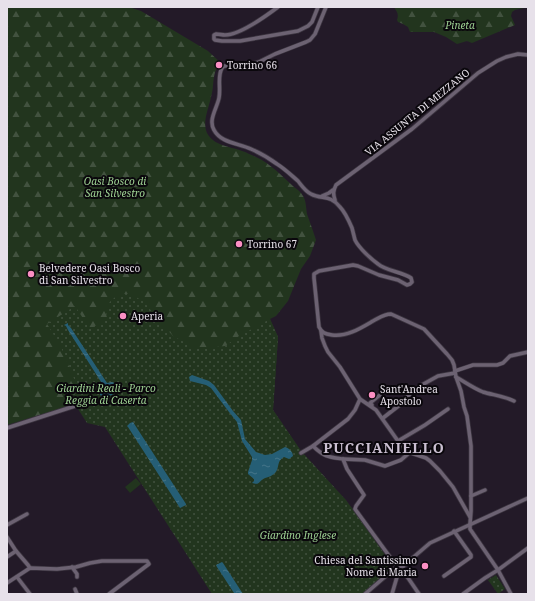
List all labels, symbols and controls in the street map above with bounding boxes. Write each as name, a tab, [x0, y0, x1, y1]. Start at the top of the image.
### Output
park label: Pineta	[444, 18, 475, 32]
place label: Torrino 66	[227, 58, 277, 72]
marker: Torrino 66	[214, 60, 224, 70]
street label: VIA ASSUNTA DI MEZZANO	[362, 65, 472, 159]
park label: Oasi Bosco di San Silvestro	[84, 174, 146, 200]
place label: Torrino 67	[247, 237, 297, 251]
marker: Torrino 67	[234, 239, 244, 249]
place label: Belvedere Oasi Bosco di San Silvestro	[39, 261, 140, 287]
marker: Belvedere Oasi Bosco di San Silvestro	[26, 269, 36, 279]
place label: Aperia	[131, 309, 163, 323]
marker: Aperia	[118, 311, 128, 321]
park label: Giardini Reali - Parco Reggia di Caserta	[56, 381, 156, 407]
place label: Sant'Andrea Apostolo	[380, 382, 438, 408]
marker: Sant'Andrea Apostolo	[367, 390, 377, 400]
district label: PUCCIANIELLO	[323, 438, 445, 457]
park label: Giardino Inglese	[260, 528, 336, 542]
place label: Chiesa del Santissimo Nome di Maria	[314, 553, 417, 579]
marker: Chiesa del Santissimo Nome di Maria	[420, 561, 430, 571]

